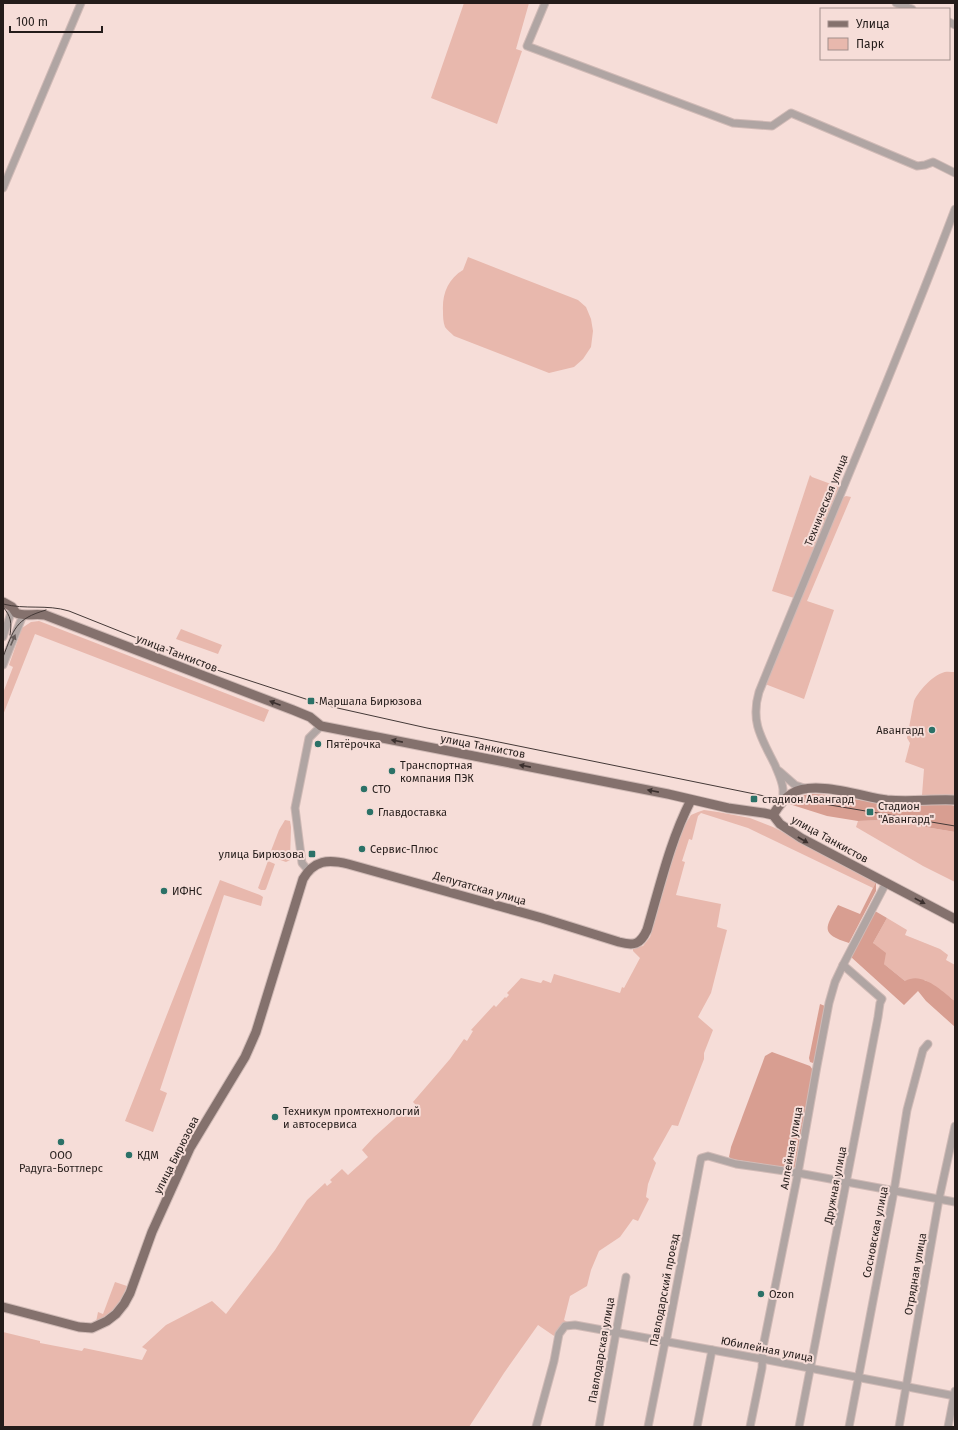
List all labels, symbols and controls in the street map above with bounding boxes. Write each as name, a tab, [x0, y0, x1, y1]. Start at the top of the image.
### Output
scale bar	[10, 8, 102, 34]
legend	[820, 8, 950, 60]
text: 100 m	[16, 15, 48, 29]
text: Улица	[856, 17, 890, 31]
text: Парк	[856, 37, 885, 51]
street label: Техническая улица	[802, 452, 851, 548]
street label: улица Танкистов	[134, 632, 219, 675]
one-way arrow	[10, 634, 16, 646]
place label: Маршала Бирюзова	[319, 695, 422, 708]
marker: Маршала Бирюзова	[306, 696, 316, 706]
one-way arrow	[268, 700, 280, 706]
place label: Авангард	[876, 724, 924, 737]
marker: Авангард	[927, 725, 937, 735]
street label: улица Танкистов	[439, 732, 526, 761]
place label: Пятёрочка	[326, 738, 381, 751]
one-way arrow	[391, 738, 404, 744]
marker: Пятёрочка	[313, 739, 323, 749]
place label: Транспортная компания ПЭК	[400, 759, 474, 785]
one-way arrow	[519, 763, 531, 769]
marker: Транспортная компания ПЭК	[387, 766, 397, 776]
place label: СТО	[372, 783, 391, 796]
marker: СТО	[359, 784, 369, 794]
one-way arrow	[647, 787, 659, 793]
place label: стадион Авангард	[762, 793, 854, 806]
marker: стадион Авангард	[749, 794, 759, 804]
place label: Стадион "Авангард"	[878, 800, 934, 826]
place label: Главдоставка	[378, 806, 447, 819]
marker: Главдоставка	[365, 807, 375, 817]
marker: Стадион "Авангард"	[865, 807, 875, 817]
street label: улица Танкистов	[789, 813, 871, 866]
one-way arrow	[797, 836, 809, 843]
place label: Сервис-Плюс	[370, 843, 438, 856]
marker: Сервис-Плюс	[357, 844, 367, 854]
place label: улица Бирюзова	[219, 848, 304, 861]
marker: улица Бирюзова	[307, 849, 317, 859]
street label: Депутатская улица	[431, 869, 528, 908]
place label: ИФНС	[172, 885, 202, 898]
marker: ИФНС	[159, 886, 169, 896]
one-way arrow	[914, 897, 926, 904]
place label: Техникум промтехнологий и автосервиса	[283, 1105, 420, 1131]
street label: Аллейная улица	[778, 1106, 805, 1190]
marker: Техникум промтехнологий и автосервиса	[270, 1112, 280, 1122]
street label: улица Бирюзова	[151, 1114, 202, 1196]
marker: ООО Радуга-Боттлерс	[56, 1137, 66, 1147]
street label: Дружная улица	[821, 1145, 849, 1226]
place label: ООО Радуга-Боттлерс	[19, 1149, 103, 1175]
place label: КДМ	[137, 1149, 159, 1162]
marker: КДМ	[124, 1150, 134, 1160]
street label: Сосновская улица	[860, 1185, 891, 1279]
street label: Отрядная улица	[902, 1232, 929, 1316]
street label: Павлодарский проезд	[647, 1233, 682, 1348]
place label: Ozon	[769, 1288, 794, 1301]
marker: Ozon	[756, 1289, 766, 1299]
street label: Павлодарская улица	[586, 1296, 617, 1404]
street label: Юбилейная улица	[720, 1334, 814, 1365]

